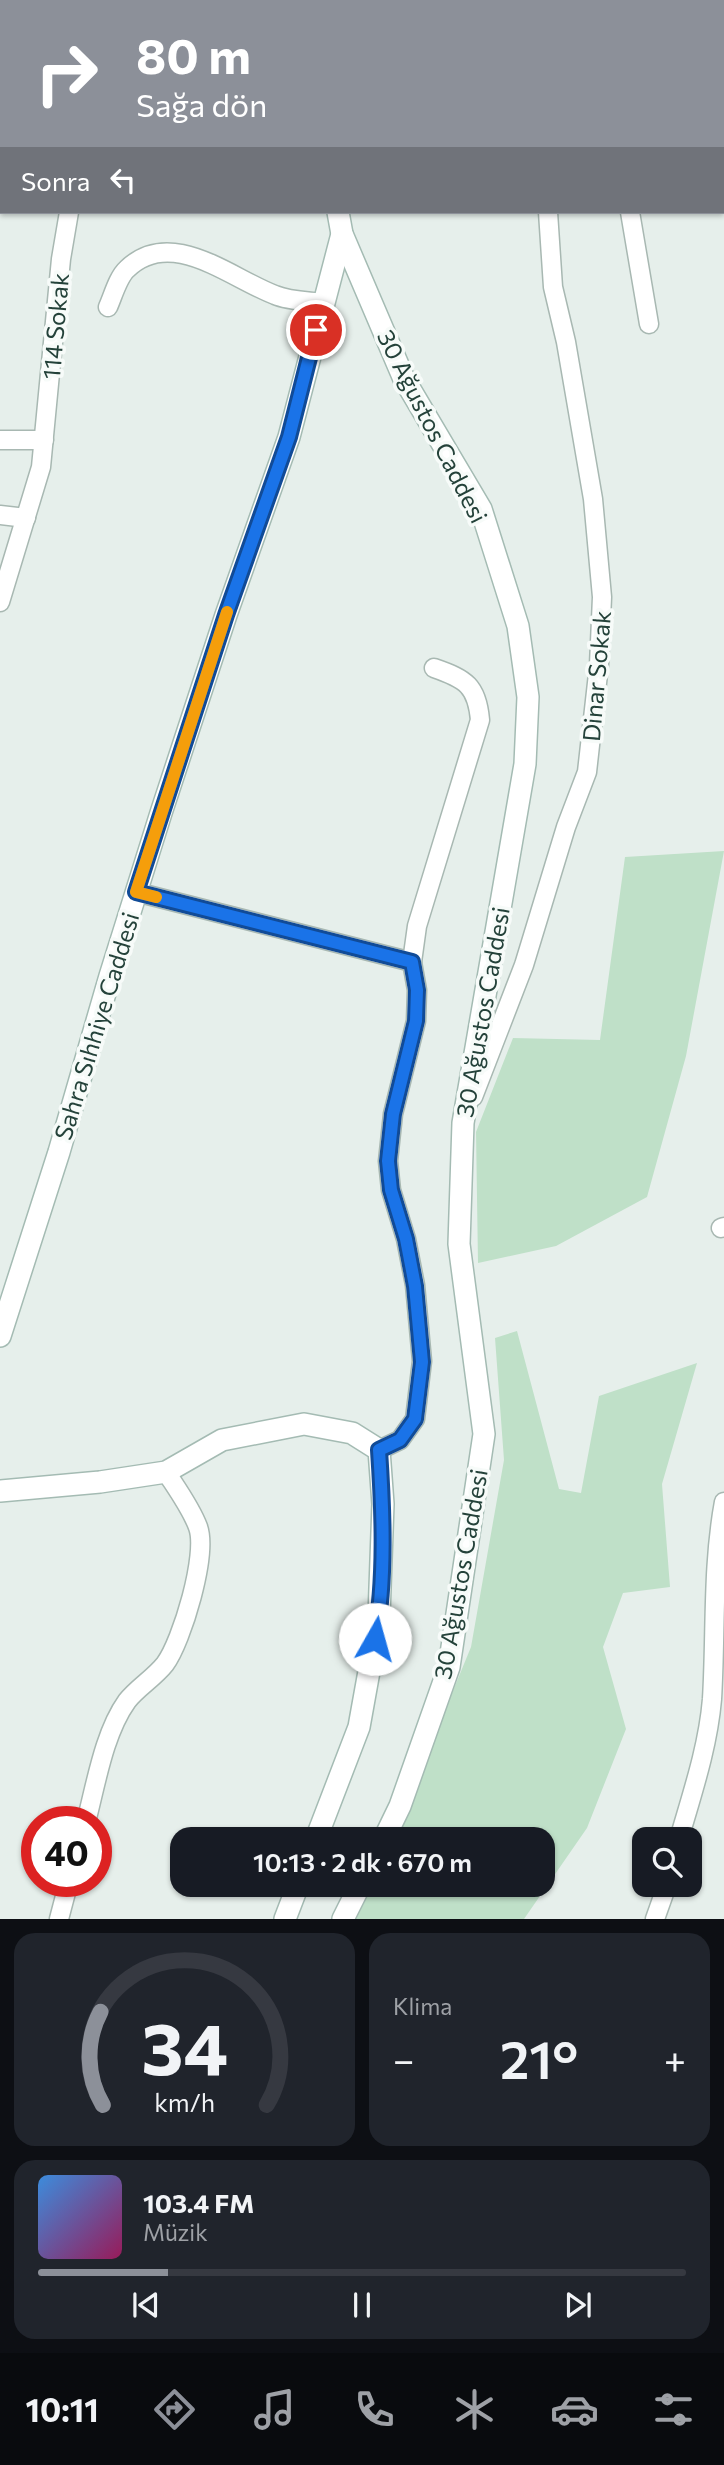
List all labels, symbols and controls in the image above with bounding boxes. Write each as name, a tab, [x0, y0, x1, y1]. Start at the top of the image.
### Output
text: 80 m	[136, 24, 251, 84]
icon: right	[21, 28, 112, 119]
text: Sağa dön	[136, 84, 267, 124]
icon: left	[104, 161, 142, 199]
text: Sonra	[21, 165, 90, 196]
street label: 114 Sokak	[36, 272, 74, 380]
pin	[286, 300, 346, 360]
icon: arrive	[297, 311, 335, 349]
street label: 30 Ağustos Caddesi	[372, 325, 494, 527]
street label: Dinar Sokak	[576, 609, 616, 743]
street label: 30 Ağustos Caddesi	[449, 905, 515, 1119]
street label: Sahra Sıhhiye Caddesi	[48, 909, 144, 1143]
street label: 30 Ağustos Caddesi	[427, 1467, 493, 1681]
position arrow	[338, 1602, 412, 1676]
speed limit sign: 40	[21, 1806, 112, 1897]
map controls	[632, 1827, 702, 1897]
button: search	[632, 1827, 702, 1897]
text: 10:13 · 2 dk · 670 m	[253, 1846, 472, 1877]
text: Klima	[393, 1992, 452, 2020]
text: 34	[141, 2002, 228, 2091]
text: 21°	[500, 2026, 578, 2090]
text: −	[393, 2035, 415, 2082]
text: +	[664, 2035, 686, 2082]
text: km/h	[154, 2087, 215, 2117]
text: 103.4 FM	[143, 2187, 254, 2218]
text: Müzik	[143, 2218, 208, 2246]
icon: previous	[127, 2286, 165, 2324]
icon: pause	[343, 2286, 381, 2324]
icon: next	[559, 2286, 597, 2324]
icon: directions	[150, 2385, 199, 2434]
icon: music	[250, 2385, 299, 2434]
icon: phone	[350, 2385, 399, 2434]
icon: climate	[450, 2385, 499, 2434]
icon: car	[550, 2385, 599, 2434]
icon: filters	[649, 2385, 698, 2434]
text: 10:11	[25, 2389, 99, 2429]

